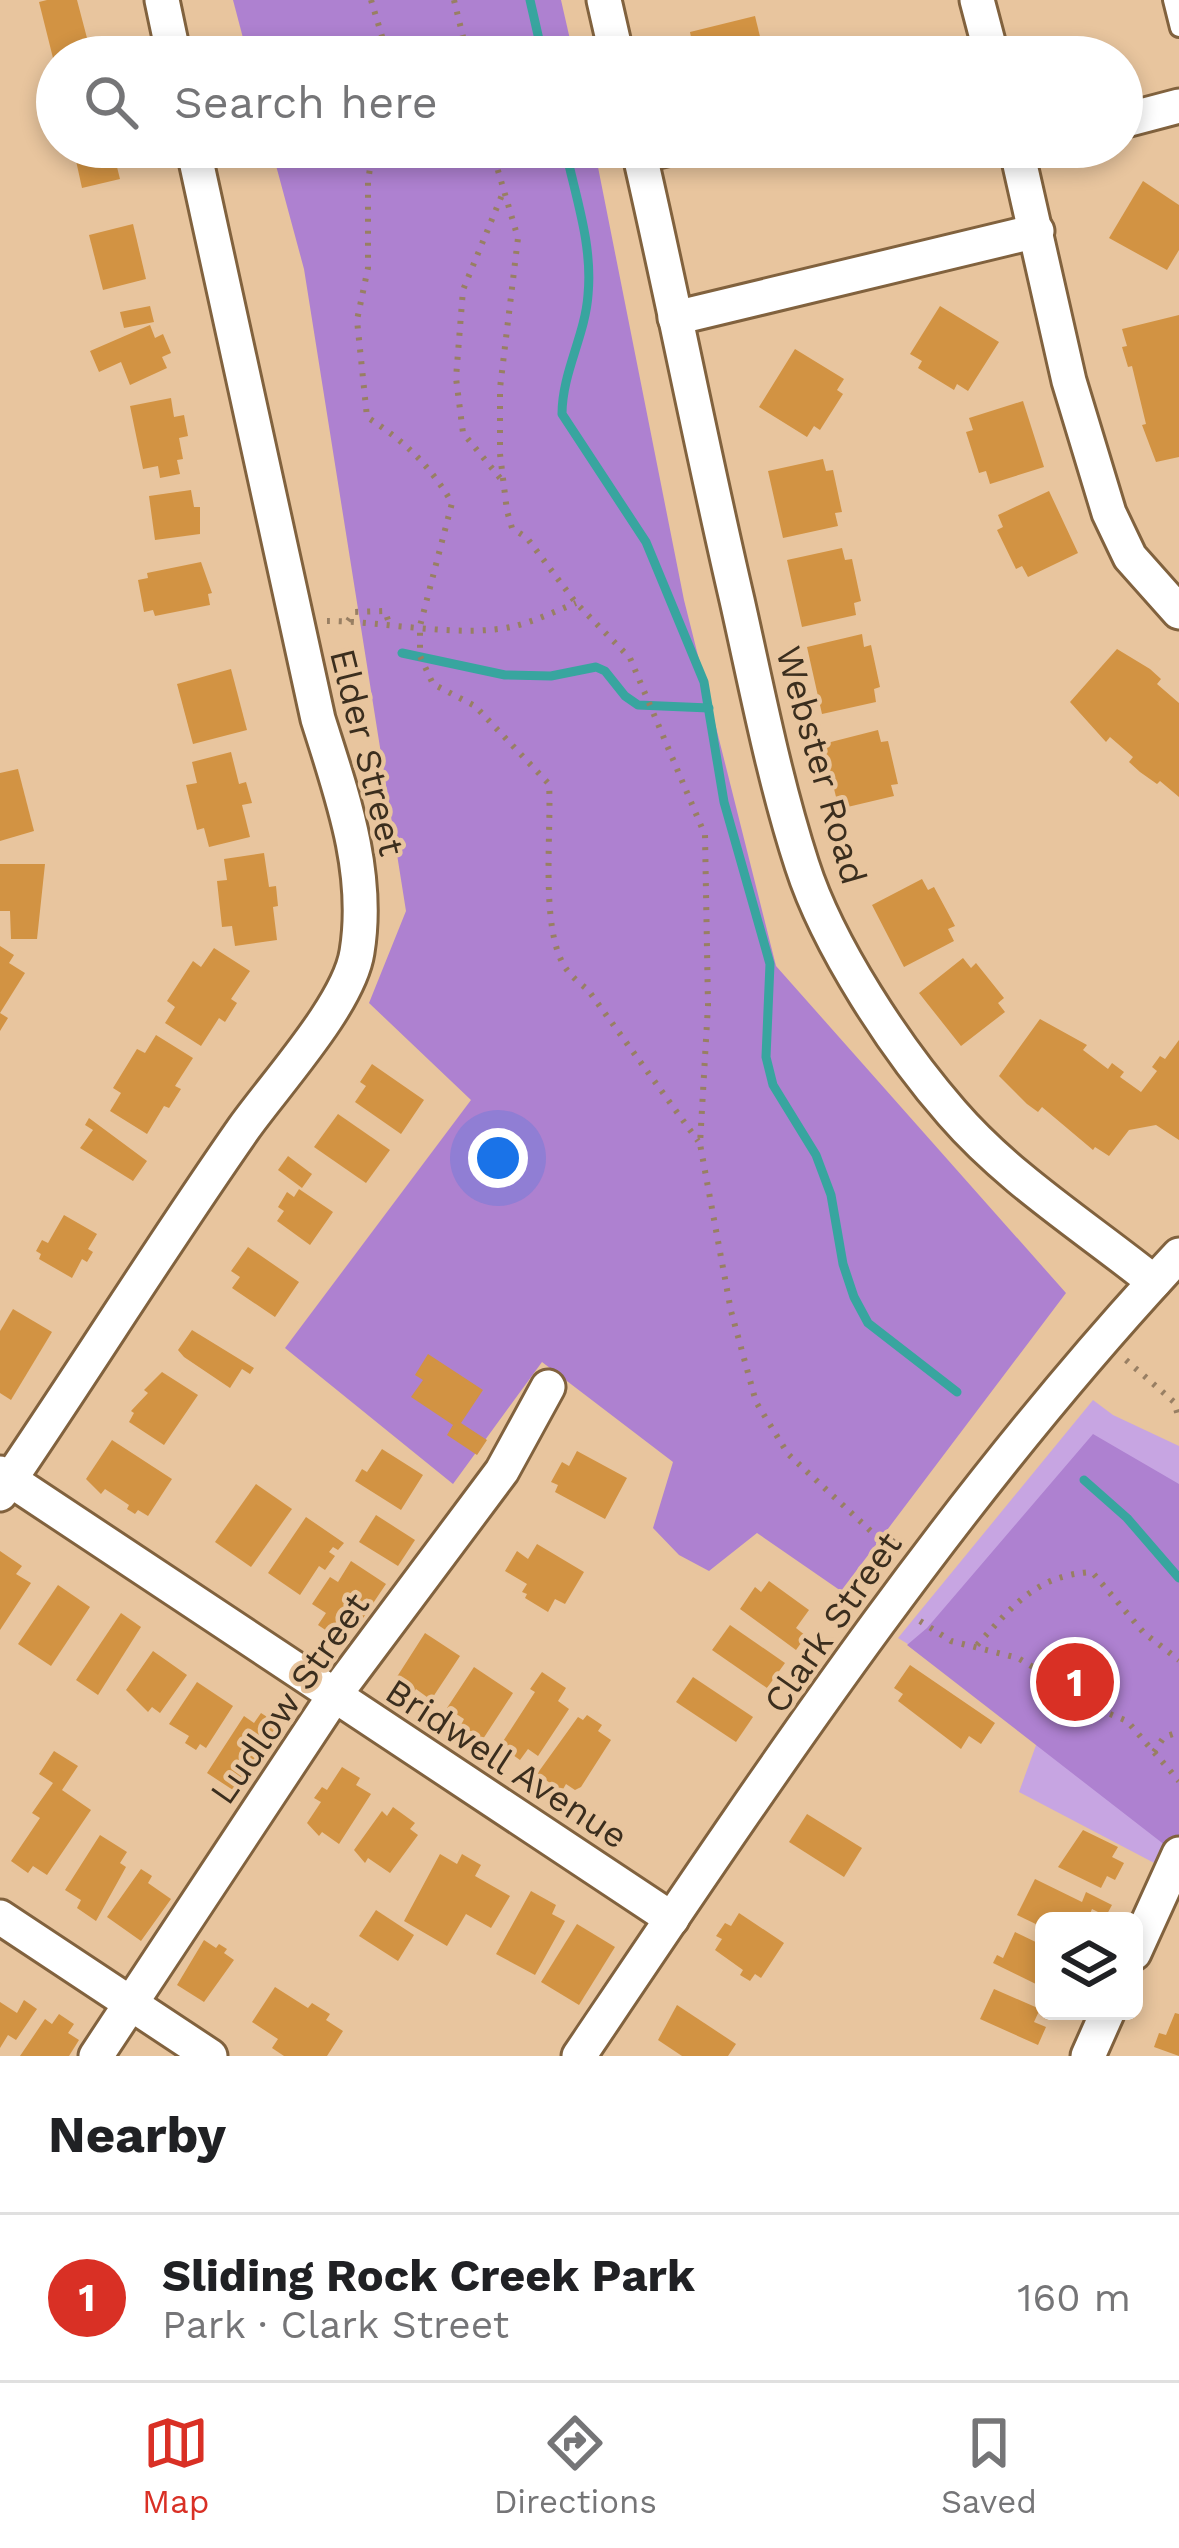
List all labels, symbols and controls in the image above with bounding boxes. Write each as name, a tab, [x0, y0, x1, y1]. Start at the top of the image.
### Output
search box	[36, 36, 1143, 168]
icon: search	[78, 69, 144, 135]
text: Search here	[174, 76, 438, 129]
street label: Webster Road	[767, 641, 875, 889]
street label: Elder Street	[321, 644, 413, 860]
your location	[468, 1128, 528, 1188]
street label: Clark Street	[755, 1524, 911, 1721]
street label: Ludlow Street	[202, 1585, 378, 1812]
pin: 1	[1036, 1637, 1114, 1727]
street label: Bridwell Avenue	[378, 1670, 635, 1858]
map controls	[1035, 1912, 1143, 2020]
button: layers	[1035, 1912, 1143, 2020]
text: Nearby	[48, 2105, 226, 2164]
text: Sliding Rock Creek Park	[162, 2249, 695, 2302]
text: 1	[79, 2275, 95, 2320]
text: 160 m	[1017, 2275, 1131, 2320]
text: Park · Clark Street	[162, 2302, 509, 2347]
tab: Map	[142, 2410, 209, 2521]
tab: Directions	[494, 2410, 657, 2521]
tab: Saved	[941, 2410, 1037, 2521]

